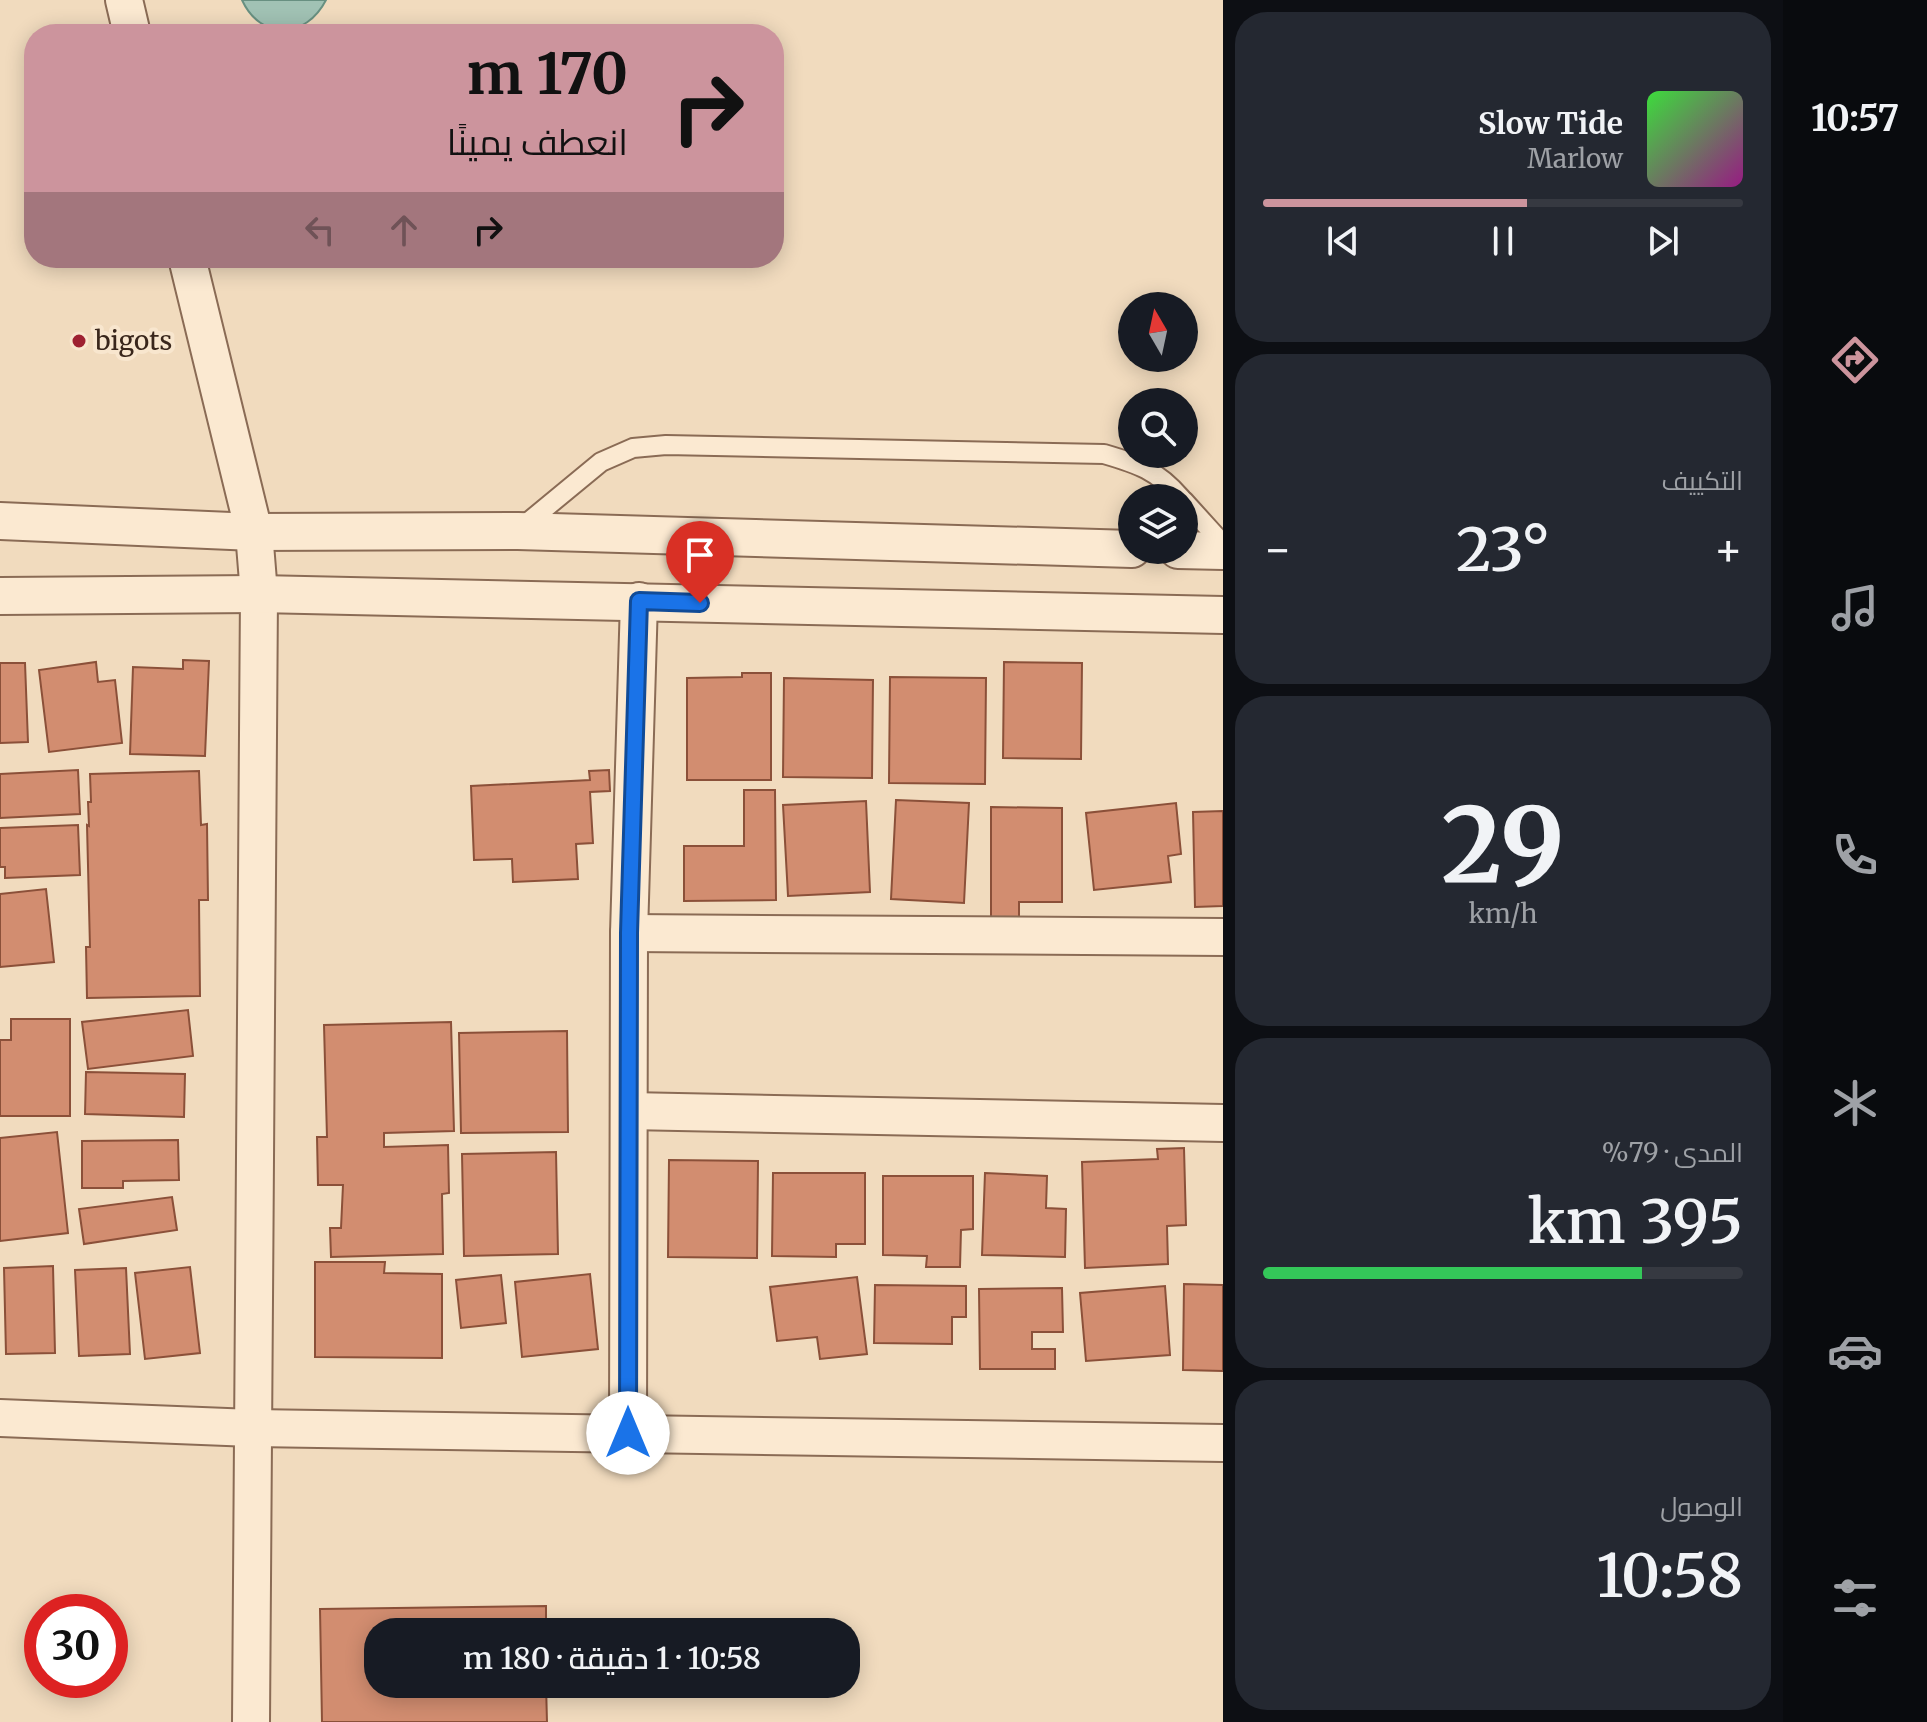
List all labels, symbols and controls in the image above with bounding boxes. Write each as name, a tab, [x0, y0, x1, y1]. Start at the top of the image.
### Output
text: 170 m	[467, 39, 628, 109]
icon: right	[656, 56, 760, 160]
text: 10:57	[1811, 96, 1899, 141]
text: Slow Tide	[1478, 104, 1623, 142]
text: انعطف يمينًا	[447, 120, 628, 165]
text: Marlow	[1527, 142, 1623, 175]
icon: left	[298, 208, 342, 252]
icon: ahead	[382, 208, 426, 252]
icon: right	[466, 208, 510, 252]
icon: previous	[1321, 219, 1365, 263]
icon: pause	[1481, 219, 1525, 263]
icon: next	[1641, 219, 1685, 263]
north arrow	[1118, 292, 1198, 372]
map controls	[1118, 292, 1198, 564]
place label: bigots	[94, 324, 172, 357]
marker: bigots	[70, 332, 88, 350]
icon: directions	[1827, 332, 1883, 388]
button: search	[1118, 388, 1198, 468]
text: التكييف	[1661, 464, 1743, 497]
button: layers	[1118, 484, 1198, 564]
text: 23°	[1456, 512, 1550, 587]
pin	[666, 521, 734, 603]
text: −	[1263, 522, 1292, 577]
text: +	[1714, 522, 1743, 577]
icon: arrive	[678, 533, 722, 577]
icon: music	[1827, 580, 1883, 636]
text: 29	[1441, 780, 1565, 910]
icon: phone	[1827, 827, 1883, 883]
text: km/h	[1469, 897, 1537, 930]
icon: climate	[1827, 1075, 1883, 1131]
text: المدى · 79%	[1602, 1136, 1743, 1169]
text: 395 km	[1527, 1184, 1743, 1259]
icon: car	[1827, 1323, 1883, 1379]
position arrow	[586, 1391, 670, 1475]
text: الوصول	[1660, 1490, 1743, 1523]
text: 10:58	[1596, 1538, 1743, 1613]
icon: filters	[1827, 1570, 1883, 1626]
speed limit sign: 30	[24, 1594, 128, 1698]
text: 10:58 · 1 دقيقة · 180 m	[463, 1639, 761, 1677]

